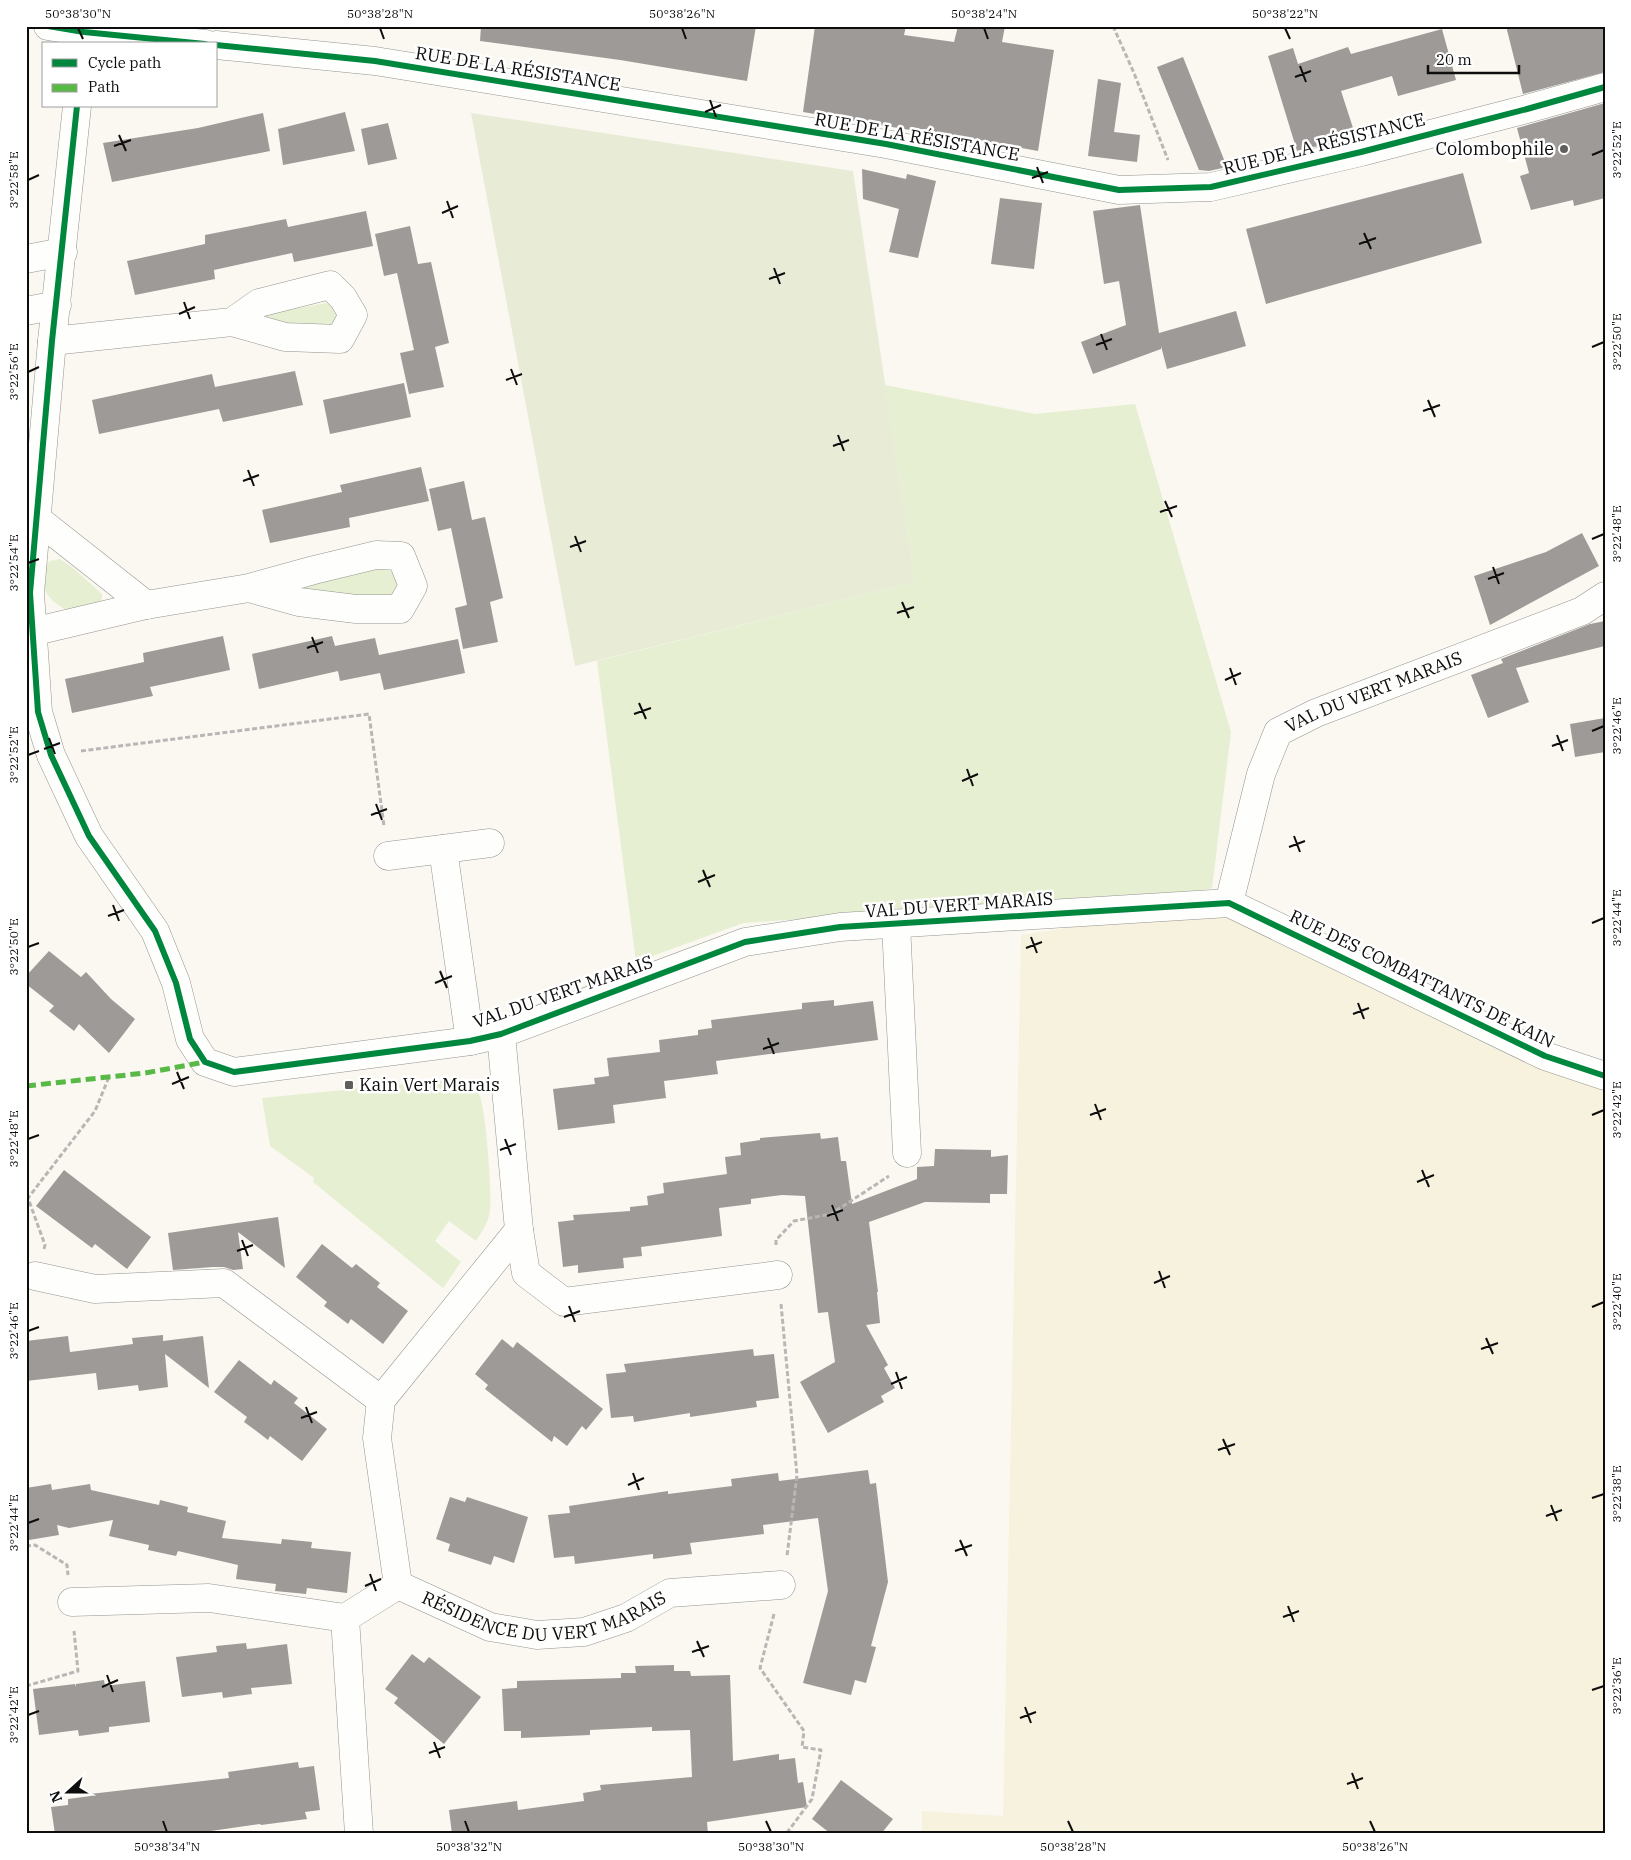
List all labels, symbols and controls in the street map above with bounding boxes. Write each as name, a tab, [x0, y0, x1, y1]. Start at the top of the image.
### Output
text: 50°38'30"N	[45, 6, 111, 21]
text: 50°38'28"N	[347, 6, 413, 21]
text: 50°38'26"N	[649, 6, 715, 21]
text: 50°38'24"N	[951, 6, 1017, 21]
text: 50°38'22"N	[1252, 6, 1318, 21]
street label: RUE DE LA RÉSISTANCE	[414, 41, 622, 96]
legend	[42, 42, 218, 108]
scale bar	[1428, 42, 1520, 74]
text: 20 m	[1436, 50, 1472, 69]
text: Cycle path	[88, 53, 161, 72]
text: Path	[88, 77, 120, 96]
street label: RUE DE LA RÉSISTANCE	[813, 107, 1021, 166]
street label: RUE DE LA RÉSISTANCE	[1220, 107, 1427, 180]
text: 3°22'52"E	[1609, 121, 1624, 179]
place label: Colombophile	[1436, 137, 1554, 160]
marker: Colombophile	[1558, 143, 1570, 155]
text: 3°22'58"E	[6, 151, 21, 209]
text: 3°22'50"E	[1609, 313, 1624, 371]
text: 3°22'56"E	[6, 343, 21, 401]
text: 3°22'48"E	[1609, 505, 1624, 563]
text: 3°22'54"E	[6, 534, 21, 592]
street label: VAL DU VERT MARAIS	[1281, 646, 1465, 738]
text: 3°22'46"E	[1609, 697, 1624, 755]
text: 3°22'52"E	[6, 726, 21, 784]
street label: VAL DU VERT MARAIS	[864, 886, 1054, 923]
text: 3°22'44"E	[1609, 889, 1624, 947]
street label: RUE DES COMBATTANTS DE KAIN	[1286, 904, 1559, 1053]
text: 3°22'50"E	[6, 918, 21, 976]
street label: VAL DU VERT MARAIS	[470, 950, 656, 1033]
place label: Kain Vert Marais	[359, 1073, 500, 1096]
marker: Kain Vert Marais	[343, 1079, 355, 1091]
text: 3°22'42"E	[1609, 1081, 1624, 1139]
text: 3°22'48"E	[6, 1110, 21, 1168]
text: 3°22'40"E	[1609, 1273, 1624, 1331]
text: 3°22'46"E	[6, 1302, 21, 1360]
text: 3°22'38"E	[1609, 1465, 1624, 1523]
text: 3°22'44"E	[6, 1494, 21, 1552]
street label: RÉSIDENCE DU VERT MARAIS	[416, 1582, 672, 1604]
text: RÉSIDENCE DU VERT MARAIS	[418, 1586, 670, 1646]
text: 3°22'36"E	[1609, 1657, 1624, 1715]
text: 3°22'42"E	[6, 1686, 21, 1744]
north arrow	[42, 1768, 92, 1818]
text: N	[45, 1788, 66, 1805]
text: 50°38'34"N	[134, 1839, 200, 1854]
text: 50°38'32"N	[436, 1839, 502, 1854]
text: 50°38'30"N	[738, 1839, 804, 1854]
text: 50°38'28"N	[1040, 1839, 1106, 1854]
text: 50°38'26"N	[1342, 1839, 1408, 1854]

